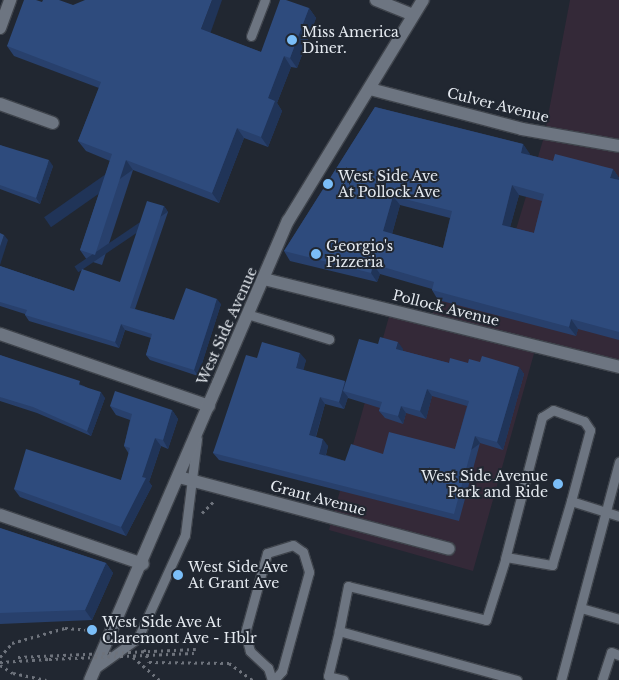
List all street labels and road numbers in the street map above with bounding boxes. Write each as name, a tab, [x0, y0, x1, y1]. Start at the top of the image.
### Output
street label: Culver Avenue	[445, 84, 551, 126]
street label: West Side Avenue	[193, 264, 261, 388]
street label: Pollock Avenue	[391, 287, 501, 329]
street label: Grant Avenue	[268, 477, 368, 519]

